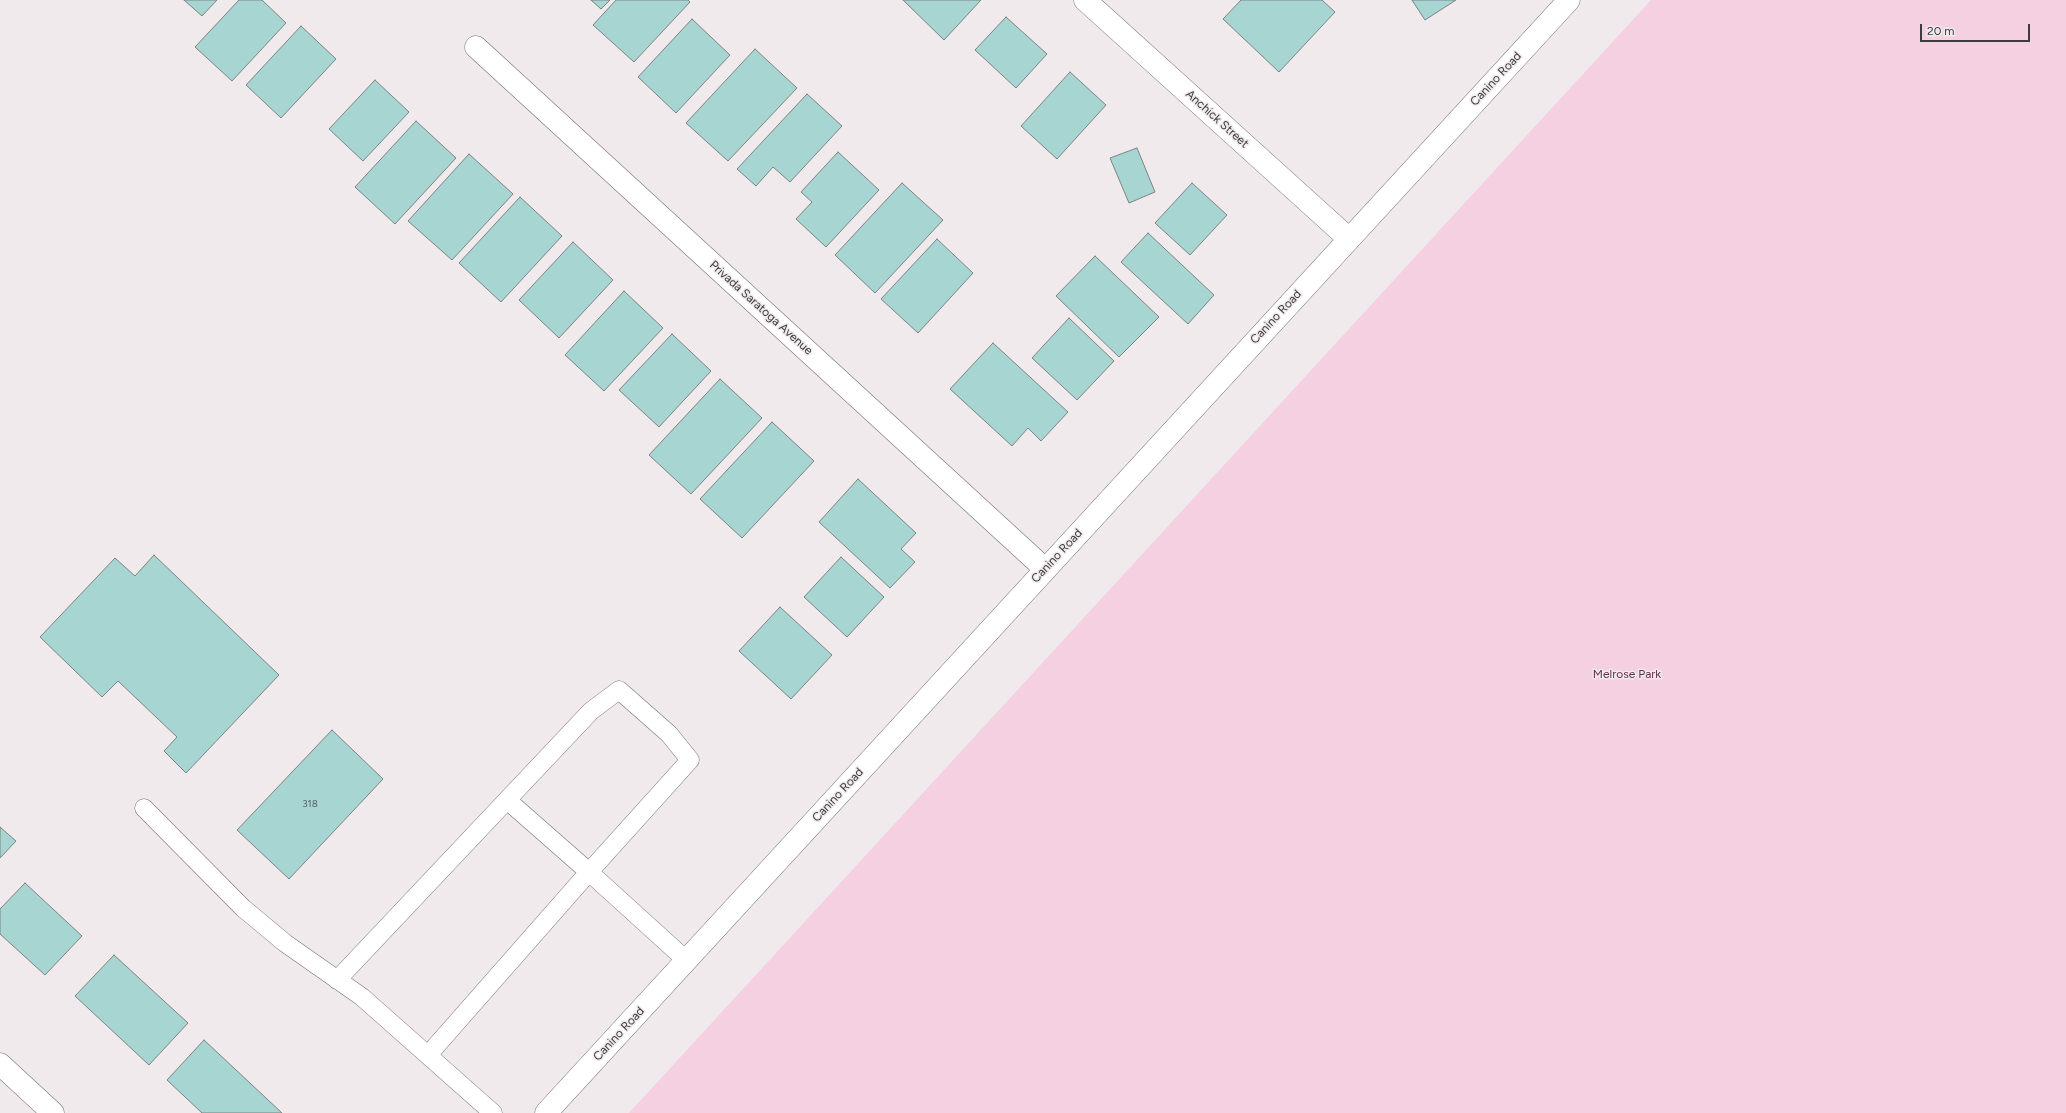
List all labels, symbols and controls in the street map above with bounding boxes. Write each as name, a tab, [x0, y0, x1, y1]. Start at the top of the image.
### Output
scale bar	[1922, 16, 2032, 42]
text: 20 m	[1927, 24, 1955, 38]
street label: Canino Road	[1467, 49, 1525, 109]
street label: Anchick Street	[1183, 87, 1251, 151]
street label: Privada Saratoga Avenue	[706, 258, 816, 358]
street label: Canino Road	[1247, 287, 1305, 347]
street label: Canino Road	[1028, 526, 1086, 586]
park label: Melrose Park	[1593, 667, 1661, 681]
street label: Canino Road	[809, 765, 867, 825]
house number: 318	[302, 798, 318, 810]
street label: Canino Road	[590, 1004, 648, 1064]

